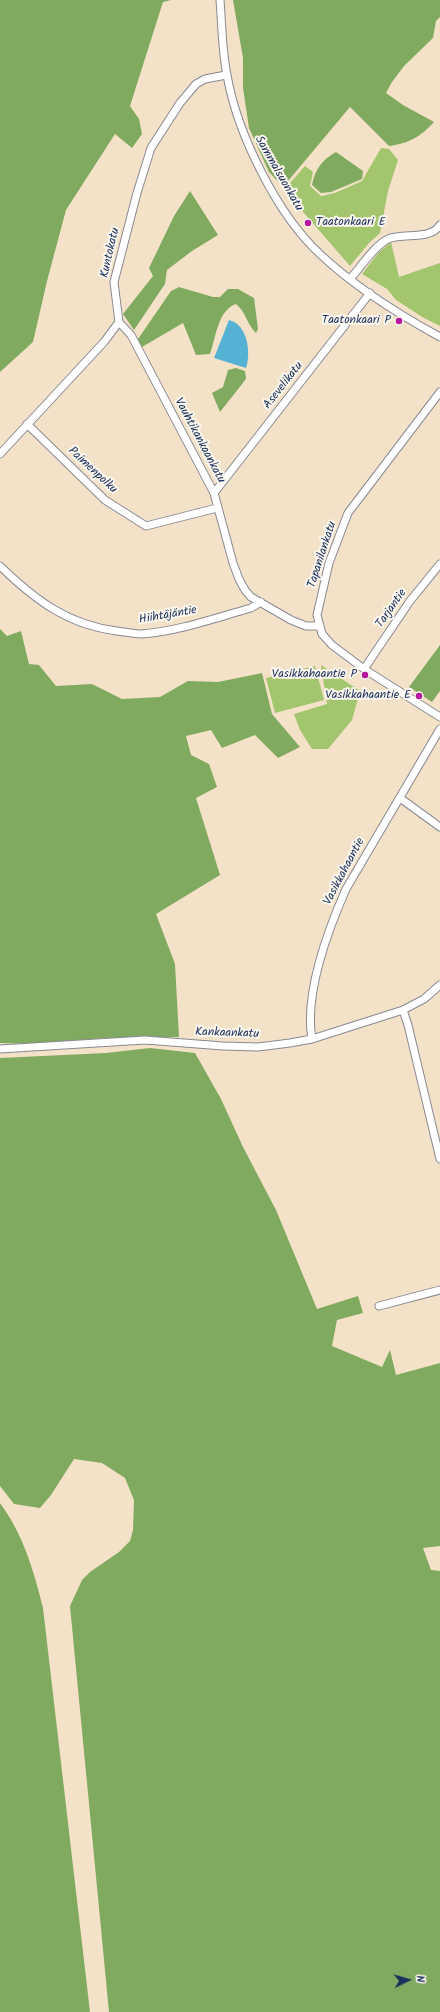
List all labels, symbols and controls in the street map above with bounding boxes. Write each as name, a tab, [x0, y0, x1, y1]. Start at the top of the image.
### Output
street label: Sammalsuonkatu	[251, 134, 305, 214]
place label: Taatonkaari E	[316, 216, 386, 230]
marker: Taatonkaari E	[303, 218, 313, 228]
street label: Kuntokatu	[98, 227, 124, 279]
place label: Taatonkaari P	[322, 314, 391, 328]
marker: Taatonkaari P	[394, 316, 404, 326]
street label: Asevelikatu	[261, 360, 307, 412]
street label: Vauhtikankaankatu	[171, 396, 227, 486]
street label: Paimenpolku	[64, 445, 120, 497]
street label: Tapanilankatu	[305, 520, 341, 590]
street label: Tarjantie	[373, 587, 411, 631]
street label: Hiihtäjäntie	[138, 604, 198, 628]
place label: Vasikkahaantie P	[272, 668, 357, 682]
marker: Vasikkahaantie P	[360, 670, 370, 680]
place label: Vasikkahaantie E	[325, 689, 411, 703]
marker: Vasikkahaantie E	[414, 691, 424, 701]
street label: Vasikkahaantie	[321, 836, 369, 908]
street label: Kankaankatu	[195, 1026, 259, 1042]
north arrow	[388, 1960, 428, 2000]
text: N	[411, 1975, 429, 1983]

